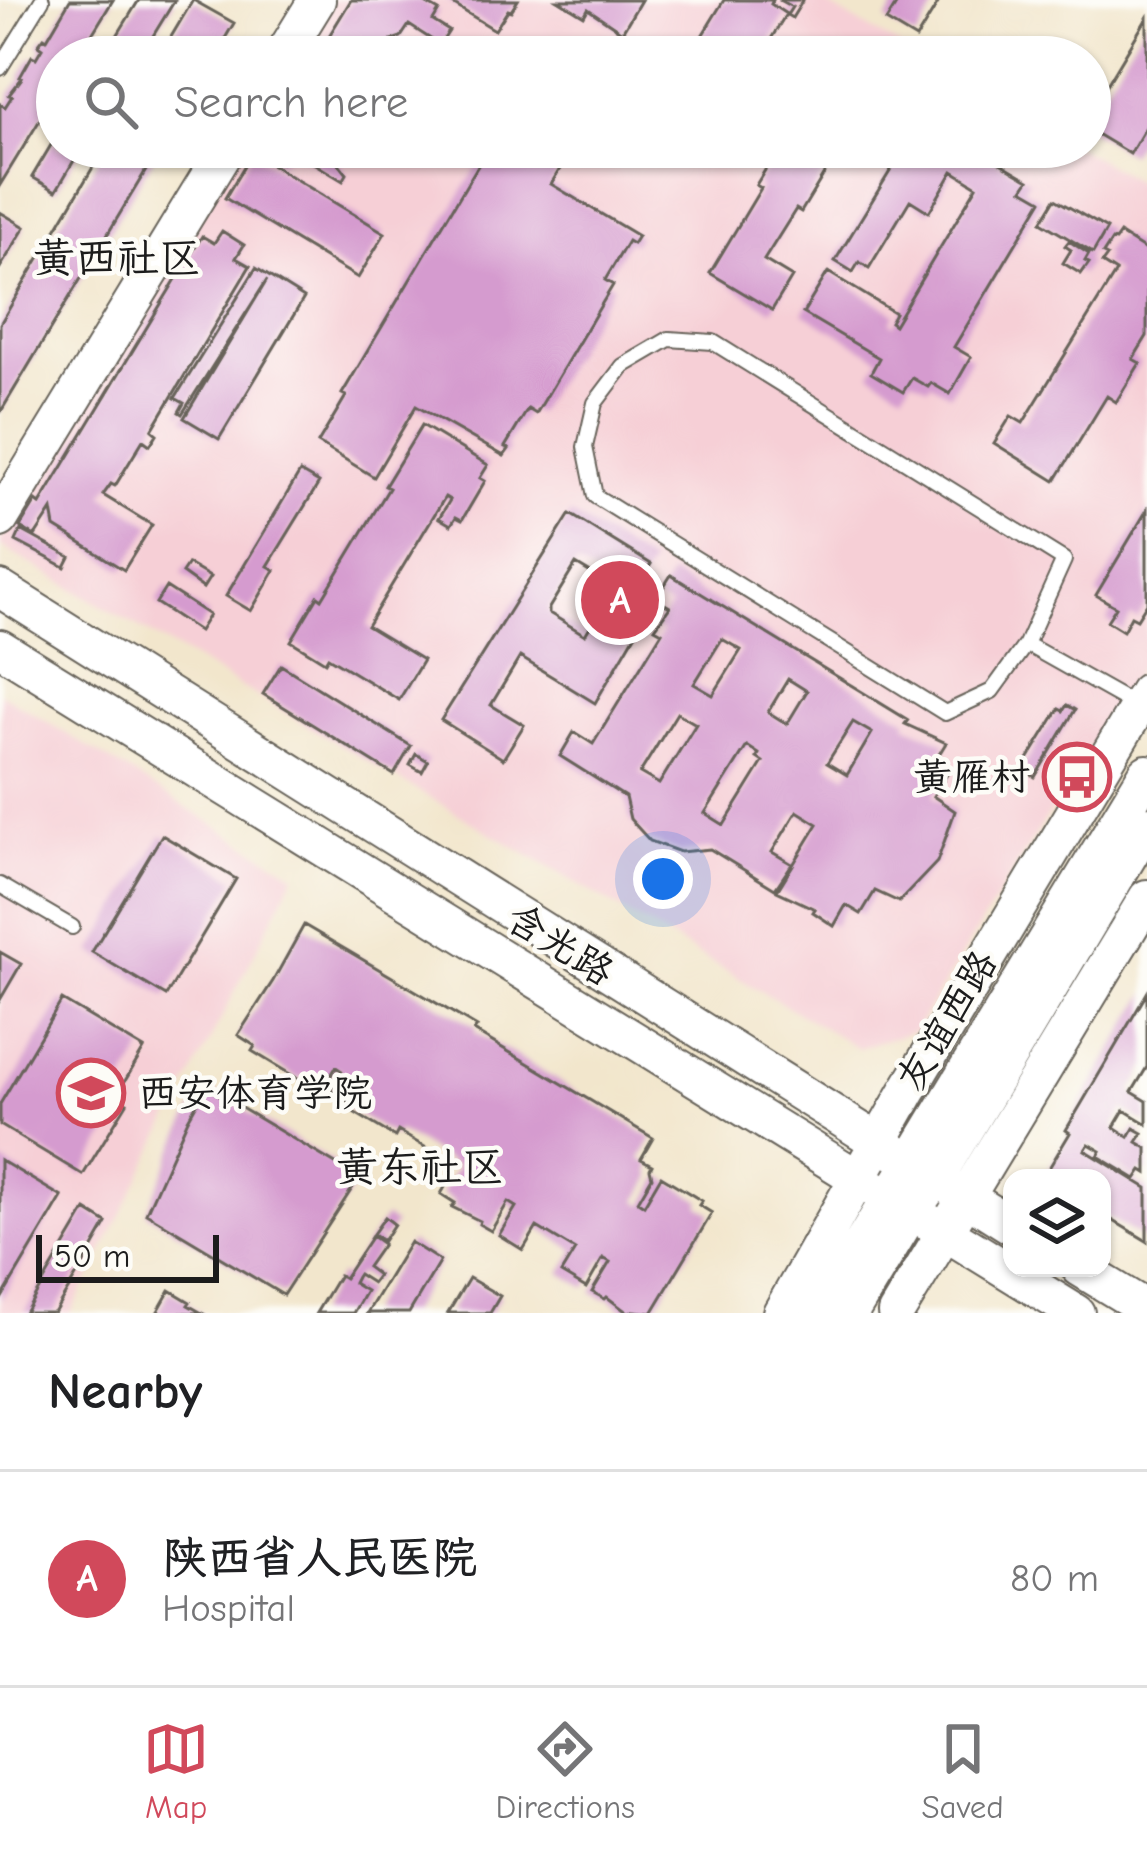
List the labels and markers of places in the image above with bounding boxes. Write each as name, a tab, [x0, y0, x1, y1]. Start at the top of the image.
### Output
pin: A	[581, 555, 659, 645]
bus stop icon: 黄雁村	[1042, 742, 1112, 812]
place label: 黄雁村	[913, 755, 1030, 800]
school or university icon: 西安体育学院	[56, 1058, 126, 1128]
place label: 西安体育学院	[138, 1071, 372, 1116]

